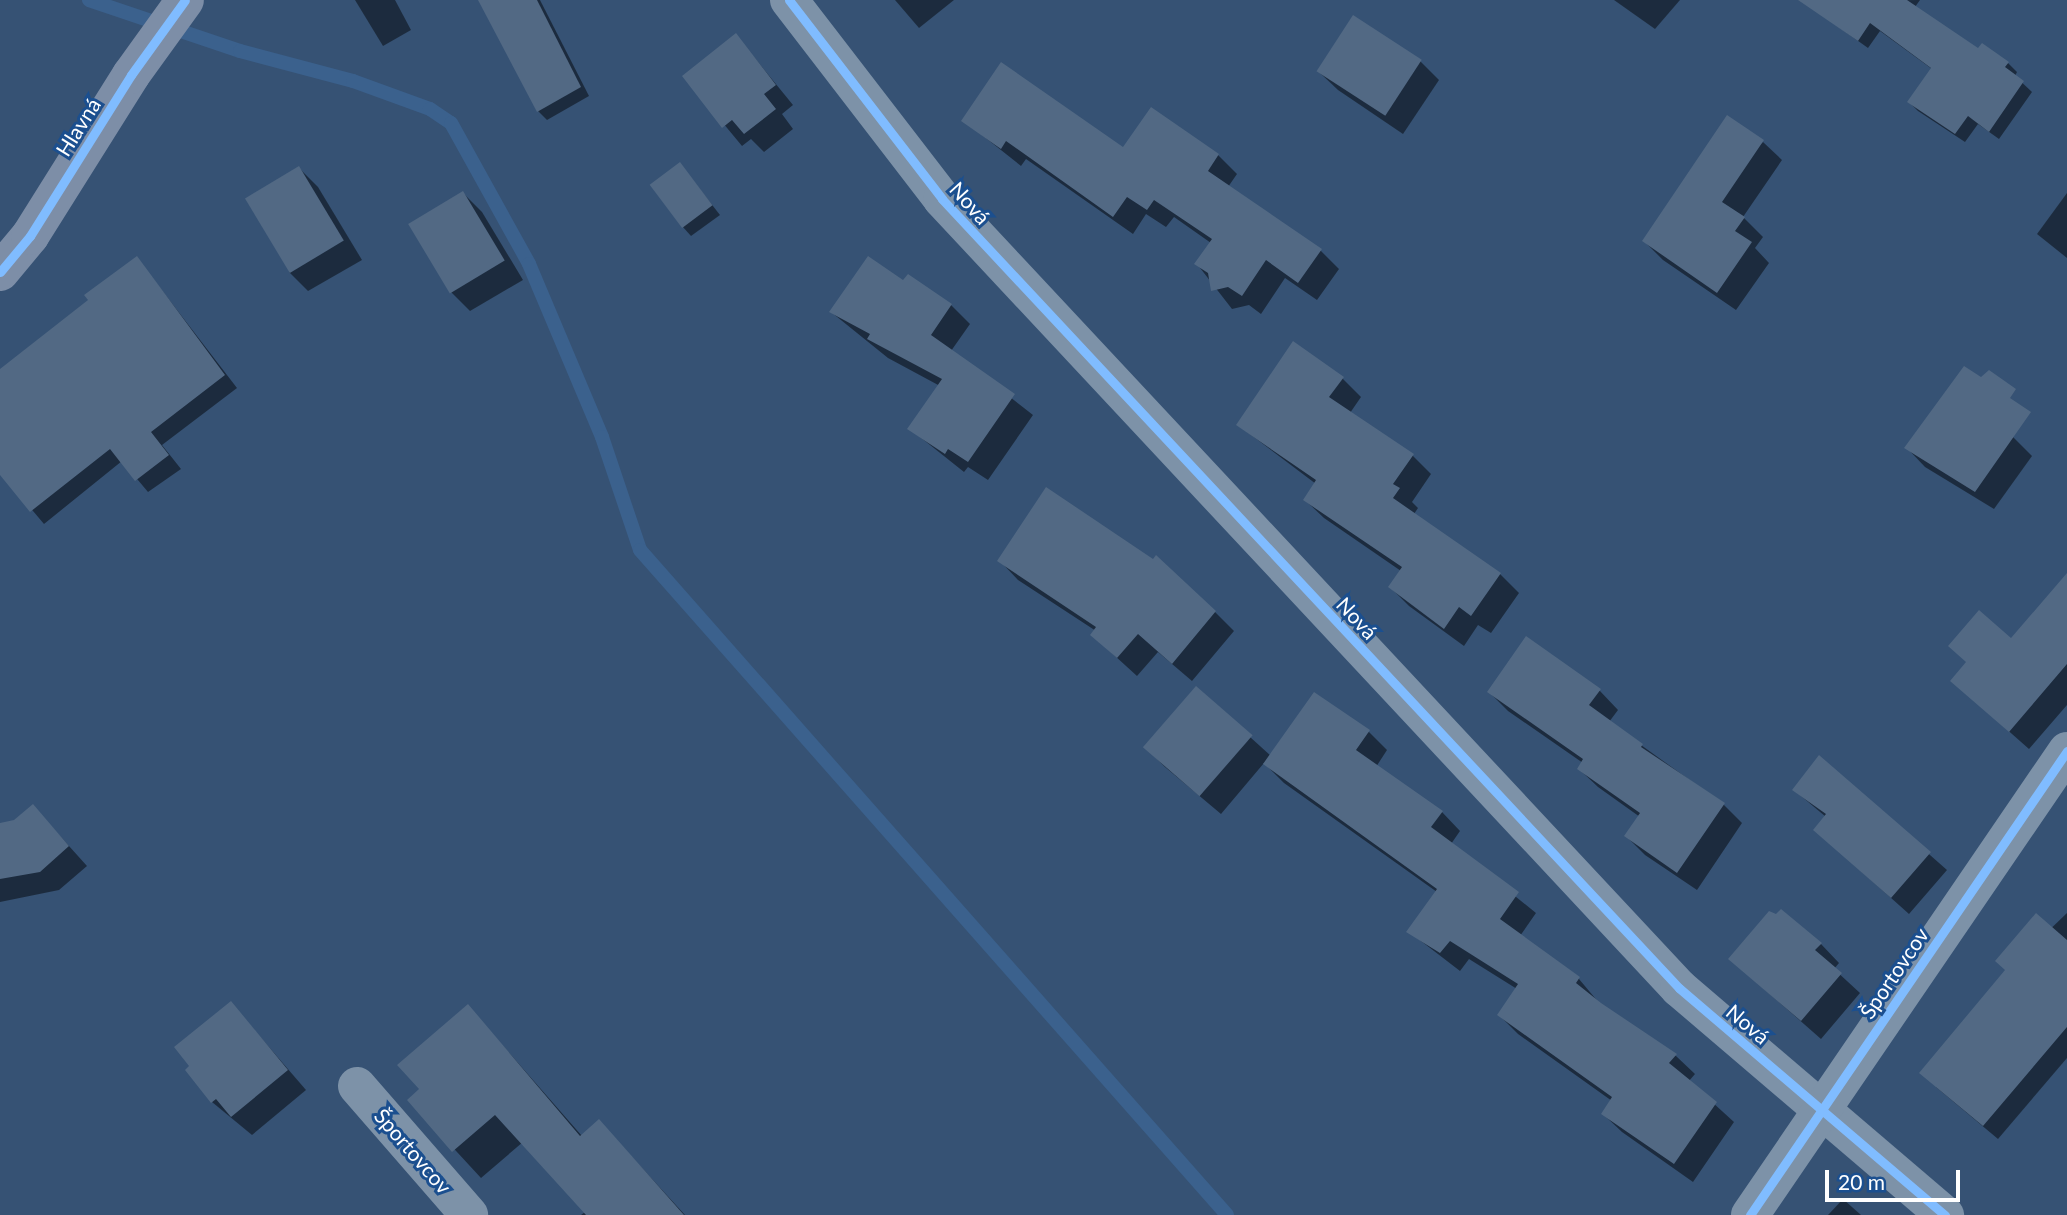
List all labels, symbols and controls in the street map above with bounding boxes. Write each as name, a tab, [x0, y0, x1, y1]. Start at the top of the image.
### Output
street label: Hlavná	[50, 93, 106, 161]
street label: Nová	[944, 177, 996, 229]
street label: Nová	[1331, 592, 1383, 644]
street label: Športovcov	[1854, 923, 1934, 1023]
street label: Nová	[1721, 999, 1775, 1049]
street label: Športovcov	[369, 1103, 457, 1199]
scale bar	[1829, 1156, 1964, 1200]
text: 20 m	[1838, 1169, 1885, 1194]

